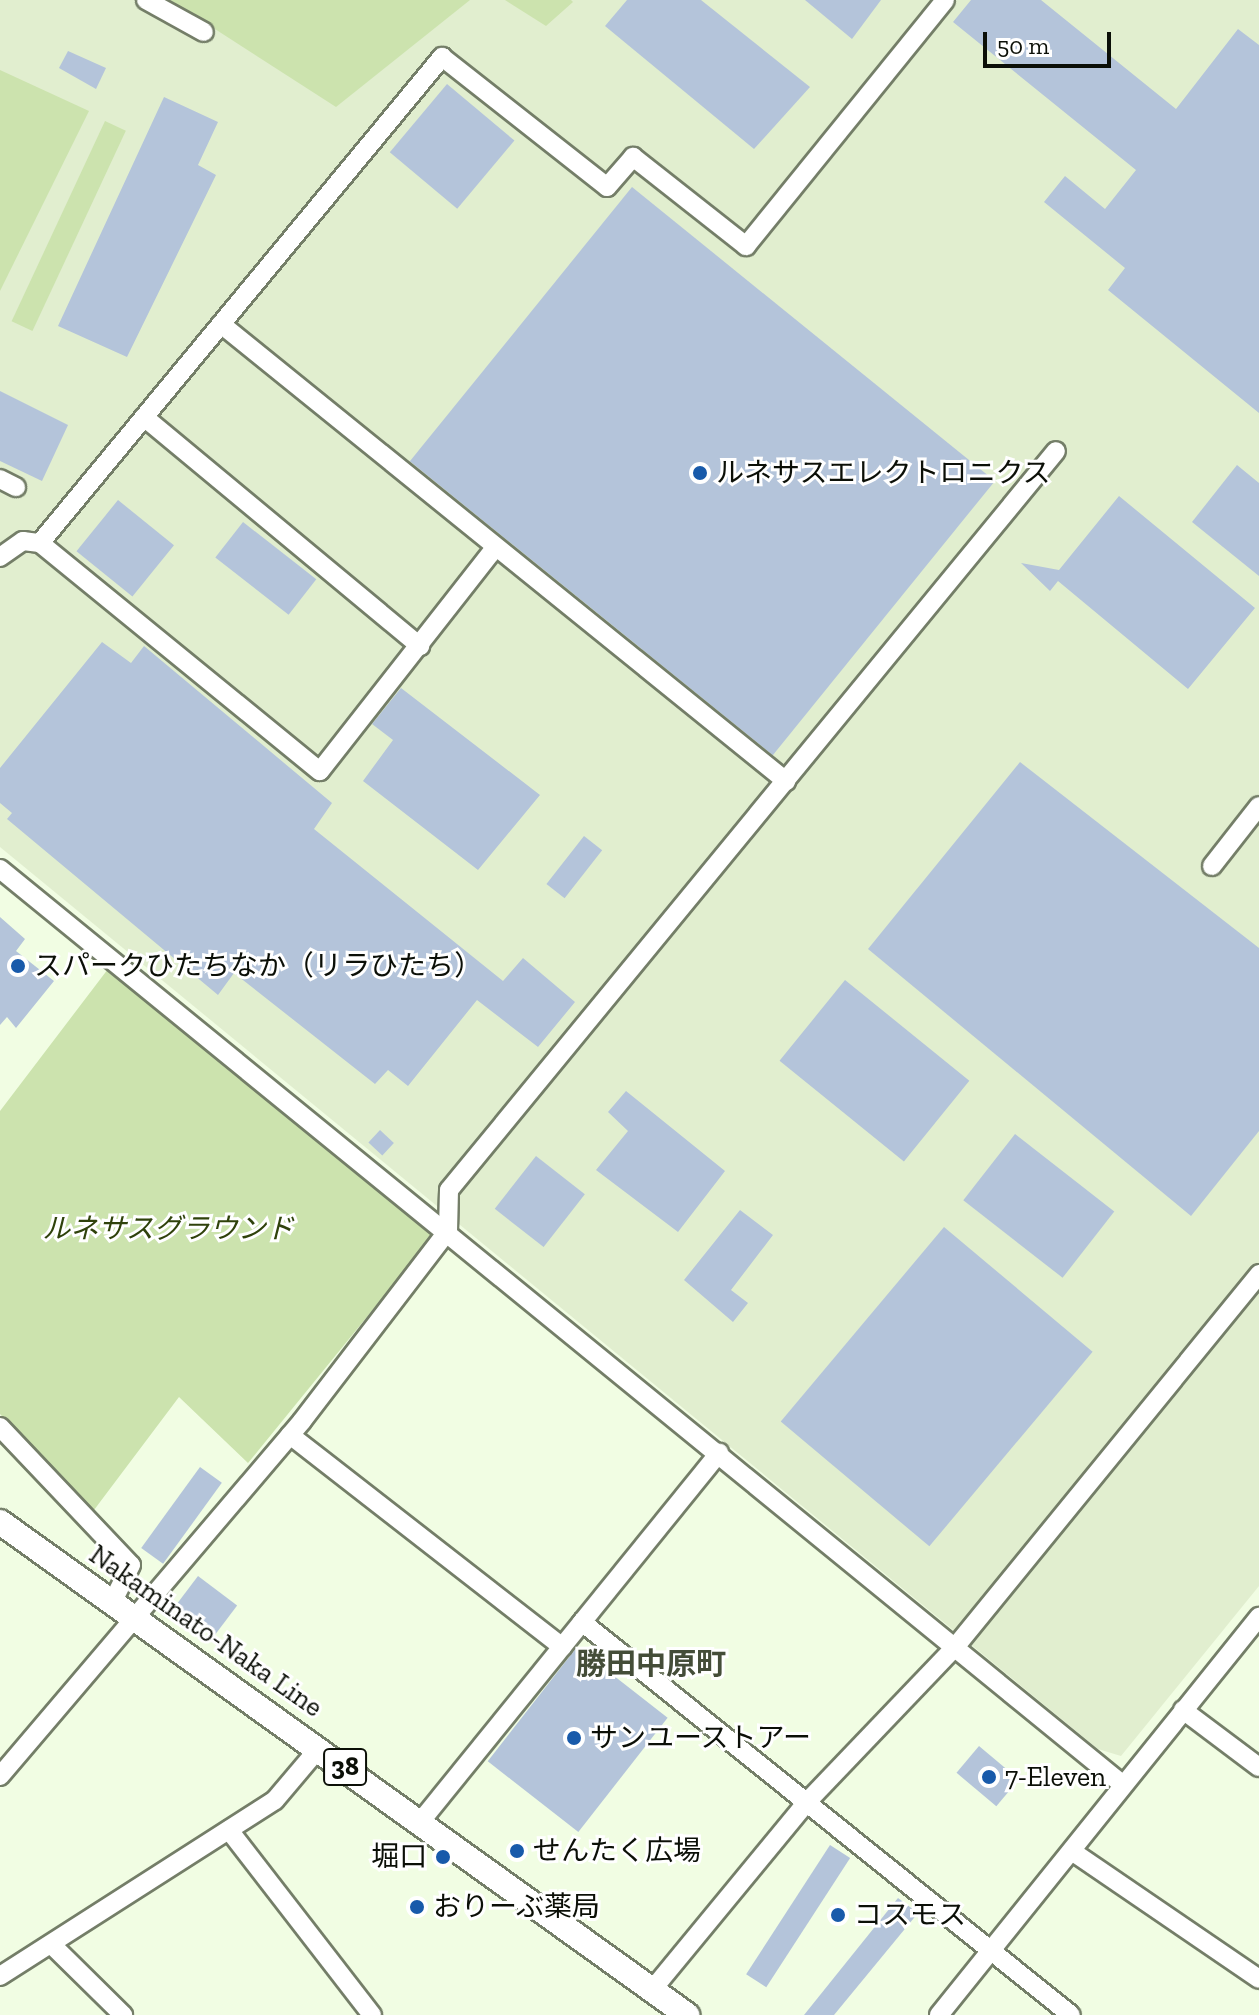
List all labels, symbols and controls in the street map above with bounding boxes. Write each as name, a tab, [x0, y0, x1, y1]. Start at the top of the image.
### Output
scale bar	[987, 16, 1115, 66]
text: 50 m	[997, 31, 1049, 60]
place label: ルネサスエレクトロニクス	[716, 456, 1052, 490]
marker: ルネサスエレクトロニクス	[691, 464, 709, 482]
place label: スパークひたちなか（リラひたち）	[34, 949, 482, 983]
marker: スパークひたちなか（リラひたち）	[9, 957, 27, 975]
park label: ルネサスグラウンド	[42, 1212, 294, 1246]
street label: Nakaminato-Naka Line	[83, 1538, 329, 1724]
district label: 勝田中原町	[576, 1646, 726, 1682]
place label: サンユーストアー	[590, 1721, 812, 1755]
marker: サンユーストアー	[565, 1729, 583, 1747]
road number: 38	[323, 1745, 367, 1789]
place label: 7-Eleven	[1005, 1760, 1106, 1794]
marker: 7-Eleven	[980, 1768, 998, 1786]
place label: せんたく広場	[533, 1834, 701, 1868]
place label: 堀口	[371, 1840, 427, 1874]
marker: せんたく広場	[508, 1842, 526, 1860]
marker: 堀口	[434, 1848, 452, 1866]
place label: おりーぶ薬局	[433, 1890, 601, 1924]
marker: おりーぶ薬局	[408, 1898, 426, 1916]
place label: コスモス	[854, 1898, 966, 1932]
marker: コスモス	[829, 1906, 847, 1924]

